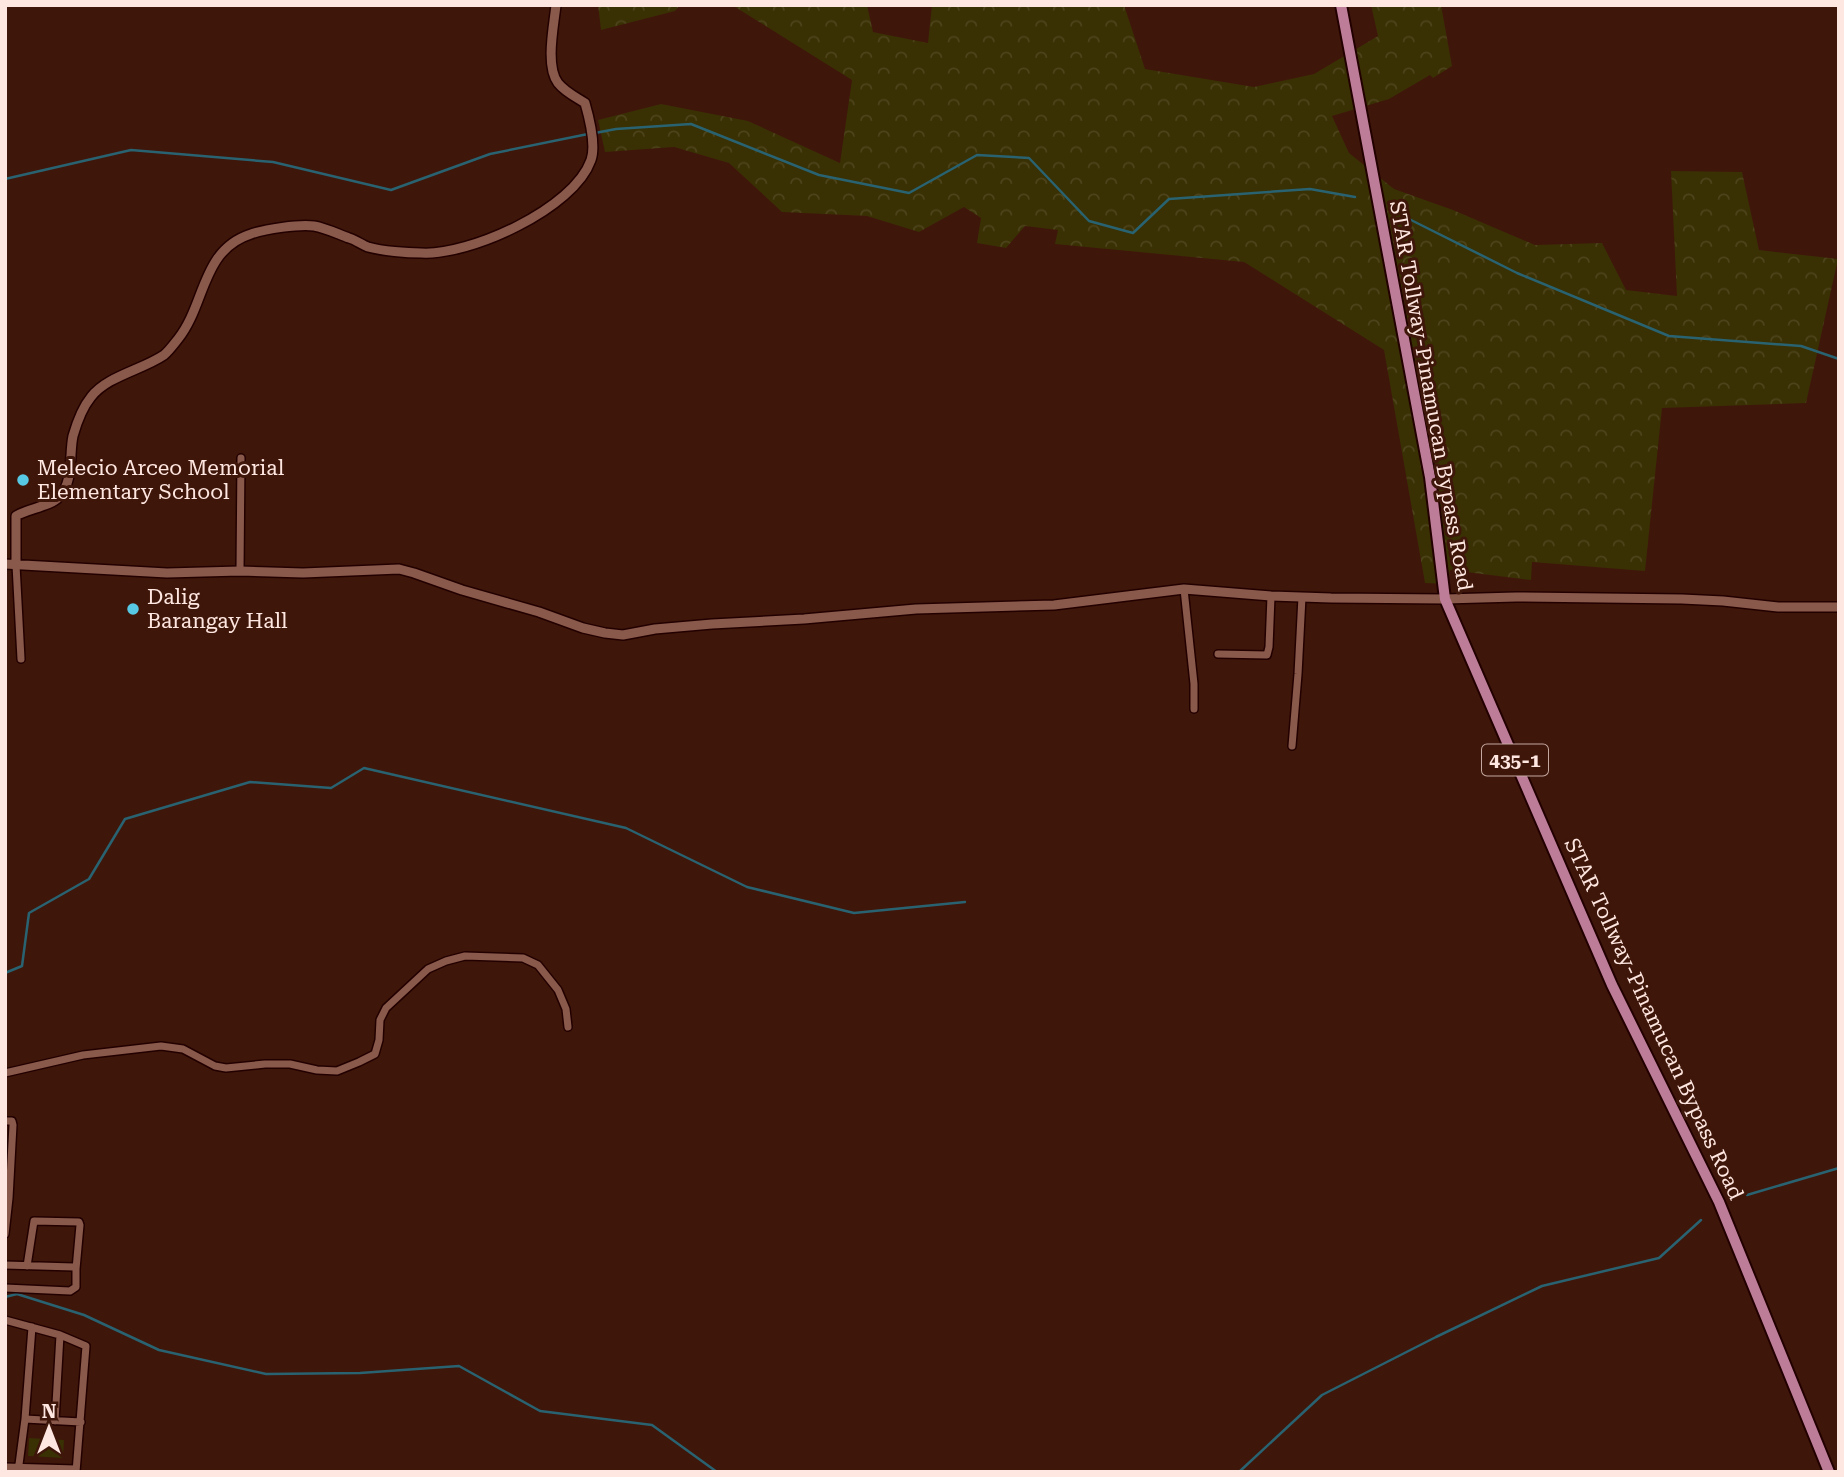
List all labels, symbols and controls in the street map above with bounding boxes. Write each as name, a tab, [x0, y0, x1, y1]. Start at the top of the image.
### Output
street label: STAR Tollway-Pinamucan Bypass Road	[1385, 199, 1477, 594]
place label: Melecio Arceo Memorial Elementary School	[37, 456, 285, 504]
marker: Melecio Arceo Memorial Elementary School	[15, 472, 31, 488]
place label: Dalig Barangay Hall	[147, 585, 288, 633]
marker: Dalig Barangay Hall	[125, 601, 141, 617]
road number: 435-1	[1482, 744, 1548, 776]
street label: STAR Tollway-Pinamucan Bypass Road	[1559, 835, 1749, 1204]
north arrow	[14, 1393, 84, 1463]
text: N	[42, 1400, 57, 1423]

